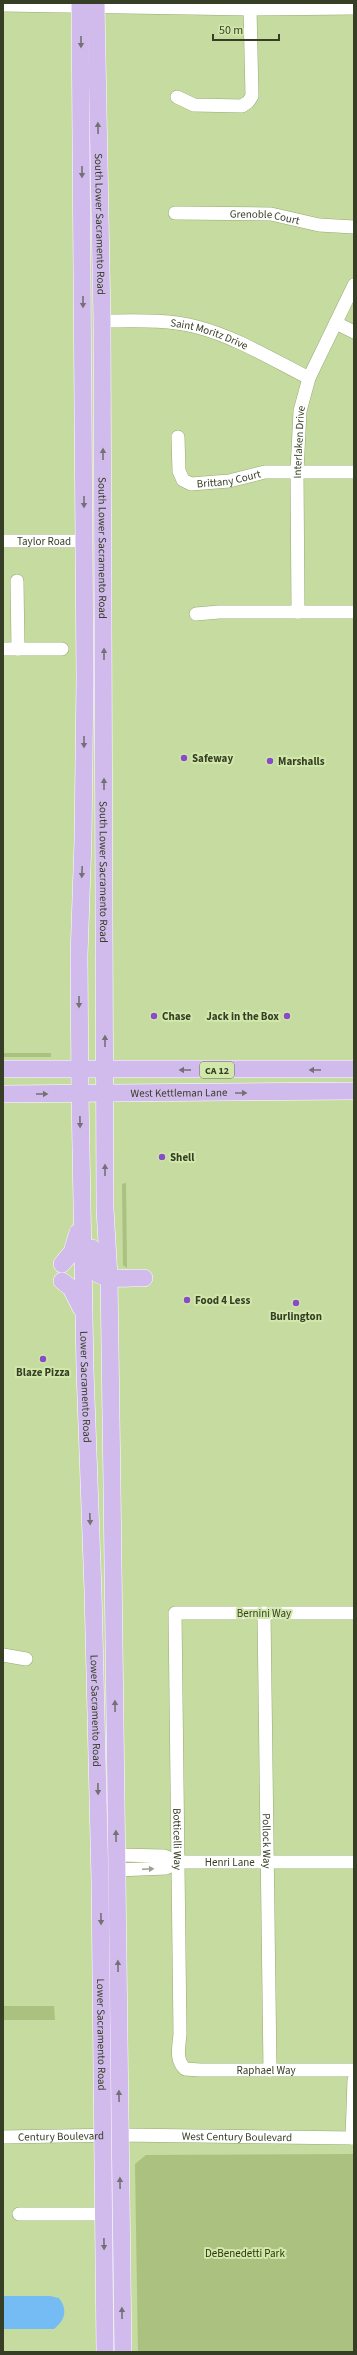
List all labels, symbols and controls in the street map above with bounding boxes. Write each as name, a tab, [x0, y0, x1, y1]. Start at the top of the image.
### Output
scale bar	[213, 16, 279, 42]
text: 50 m	[219, 22, 243, 39]
one-way arrow	[77, 36, 84, 48]
one-way arrow	[95, 121, 101, 134]
street label: South Lower Sacramento Road	[91, 153, 109, 295]
one-way arrow	[79, 166, 85, 179]
street label: Grenoble Court	[230, 207, 301, 228]
one-way arrow	[80, 296, 86, 309]
street label: Saint Moritz Drive	[169, 315, 251, 354]
street label: Interlaken Drive	[290, 403, 309, 479]
one-way arrow	[100, 447, 106, 460]
street label: Brittany Court	[196, 466, 263, 492]
street label: South Lower Sacramento Road	[95, 477, 110, 619]
one-way arrow	[81, 496, 87, 509]
street label: Taylor Road	[17, 534, 71, 549]
one-way arrow	[101, 647, 107, 660]
one-way arrow	[81, 736, 87, 749]
place label: Safeway	[192, 751, 233, 766]
marker: Safeway	[179, 753, 189, 763]
place label: Marshalls	[278, 754, 325, 769]
marker: Marshalls	[265, 756, 275, 766]
one-way arrow	[101, 777, 107, 790]
street label: South Lower Sacramento Road	[96, 801, 111, 943]
one-way arrow	[79, 866, 86, 878]
one-way arrow	[76, 996, 82, 1009]
place label: Chase	[162, 1009, 191, 1024]
place label: Jack in the Box	[206, 1009, 279, 1024]
marker: Chase	[149, 1011, 159, 1021]
marker: Jack in the Box	[282, 1011, 292, 1021]
one-way arrow	[102, 1034, 108, 1047]
road number: CA 12	[200, 1062, 234, 1078]
one-way arrow	[178, 1067, 191, 1073]
one-way arrow	[308, 1067, 321, 1073]
street label: West Kettleman Lane	[130, 1085, 228, 1101]
one-way arrow	[235, 1090, 248, 1096]
one-way arrow	[36, 1091, 49, 1097]
one-way arrow	[77, 1116, 83, 1129]
place label: Shell	[170, 1150, 195, 1165]
marker: Shell	[157, 1152, 167, 1162]
one-way arrow	[102, 1163, 108, 1176]
place label: Food 4 Less	[195, 1293, 250, 1308]
marker: Food 4 Less	[182, 1295, 192, 1305]
marker: Burlington	[291, 1298, 301, 1308]
place label: Burlington	[270, 1309, 322, 1324]
street label: Lower Sacramento Road	[76, 1331, 95, 1443]
marker: Blaze Pizza	[38, 1354, 48, 1364]
place label: Blaze Pizza	[16, 1365, 70, 1380]
one-way arrow	[87, 1513, 94, 1525]
street label: Bernini Way	[237, 1606, 291, 1621]
street label: Lower Sacramento Road	[87, 1654, 104, 1767]
one-way arrow	[112, 1699, 118, 1712]
one-way arrow	[95, 1783, 101, 1796]
street label: Botticelli Way	[169, 1808, 185, 1870]
street label: Pollock Way	[259, 1813, 274, 1869]
one-way arrow	[113, 1829, 119, 1842]
street label: Henri Lane	[205, 1855, 255, 1870]
one-way arrow	[142, 1866, 155, 1872]
one-way arrow	[98, 1913, 104, 1926]
one-way arrow	[115, 1959, 121, 1972]
street label: Lower Sacramento Road	[93, 1979, 109, 2091]
street label: Raphael Way	[237, 2063, 296, 2078]
one-way arrow	[116, 2089, 122, 2102]
street label: Century Boulevard	[18, 2128, 104, 2145]
street label: West Century Boulevard	[182, 2129, 292, 2145]
one-way arrow	[117, 2176, 123, 2189]
one-way arrow	[101, 2238, 107, 2251]
park label: DeBenedetti Park	[205, 2246, 285, 2261]
one-way arrow	[119, 2306, 125, 2319]

